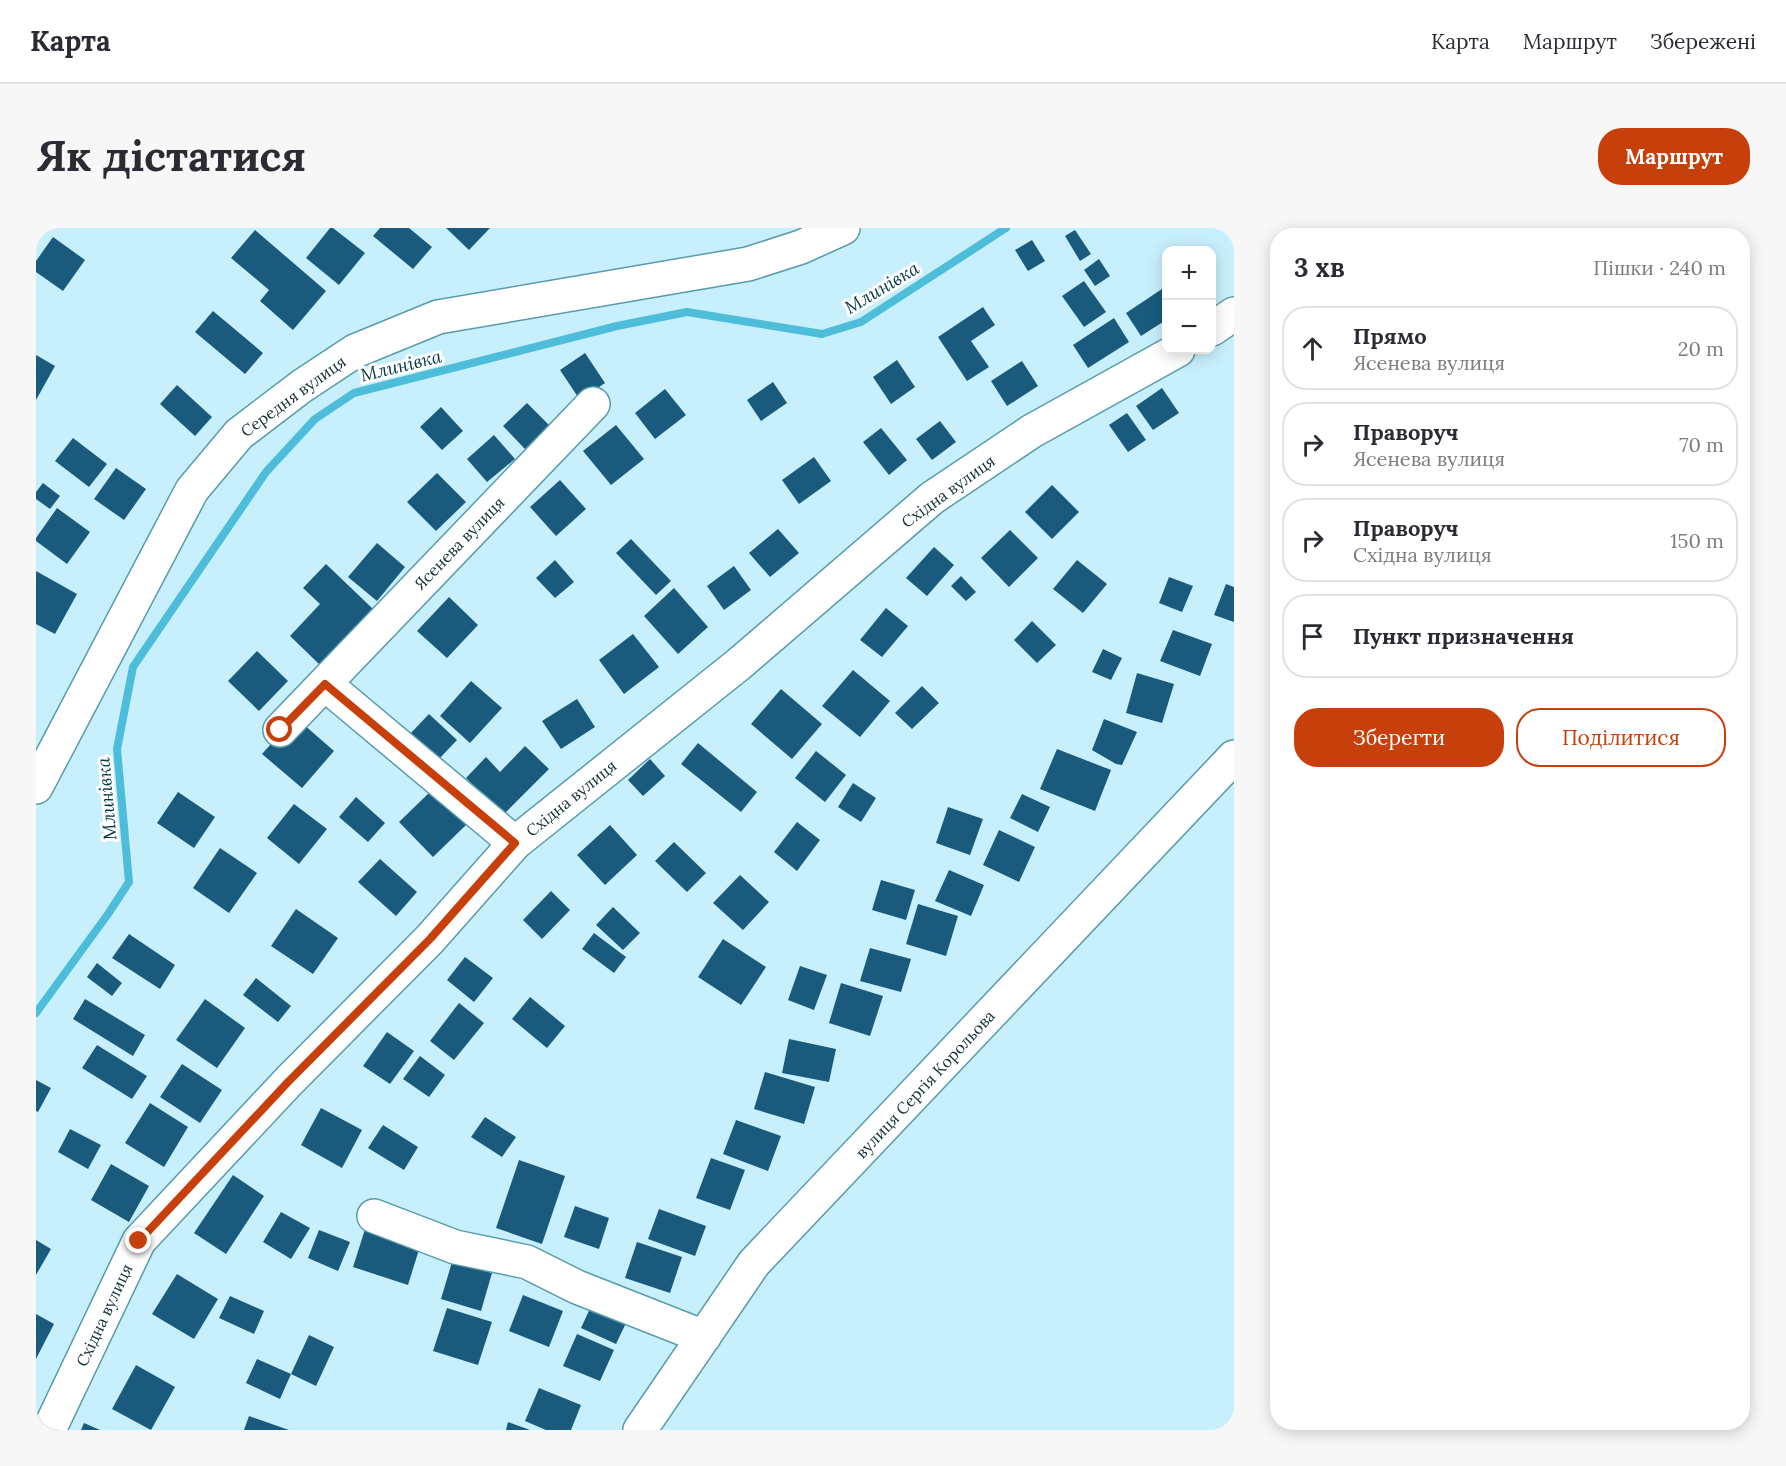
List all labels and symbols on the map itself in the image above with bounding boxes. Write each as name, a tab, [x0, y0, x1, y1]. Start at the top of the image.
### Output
water label: Млинівка	[840, 256, 923, 319]
water label: Млинівка	[358, 344, 444, 387]
street label: Середня вулиця	[236, 351, 350, 441]
street label: Східна вулиця	[897, 450, 999, 532]
street label: Ясенева вулиця	[410, 492, 508, 594]
route start	[266, 716, 292, 742]
street label: Східна вулиця	[522, 755, 620, 841]
water label: Млинівка	[91, 757, 122, 841]
street label: вулиця Сергія Корольова	[851, 1006, 999, 1162]
route end	[125, 1227, 151, 1253]
street label: Східна вулиця	[72, 1261, 136, 1369]

